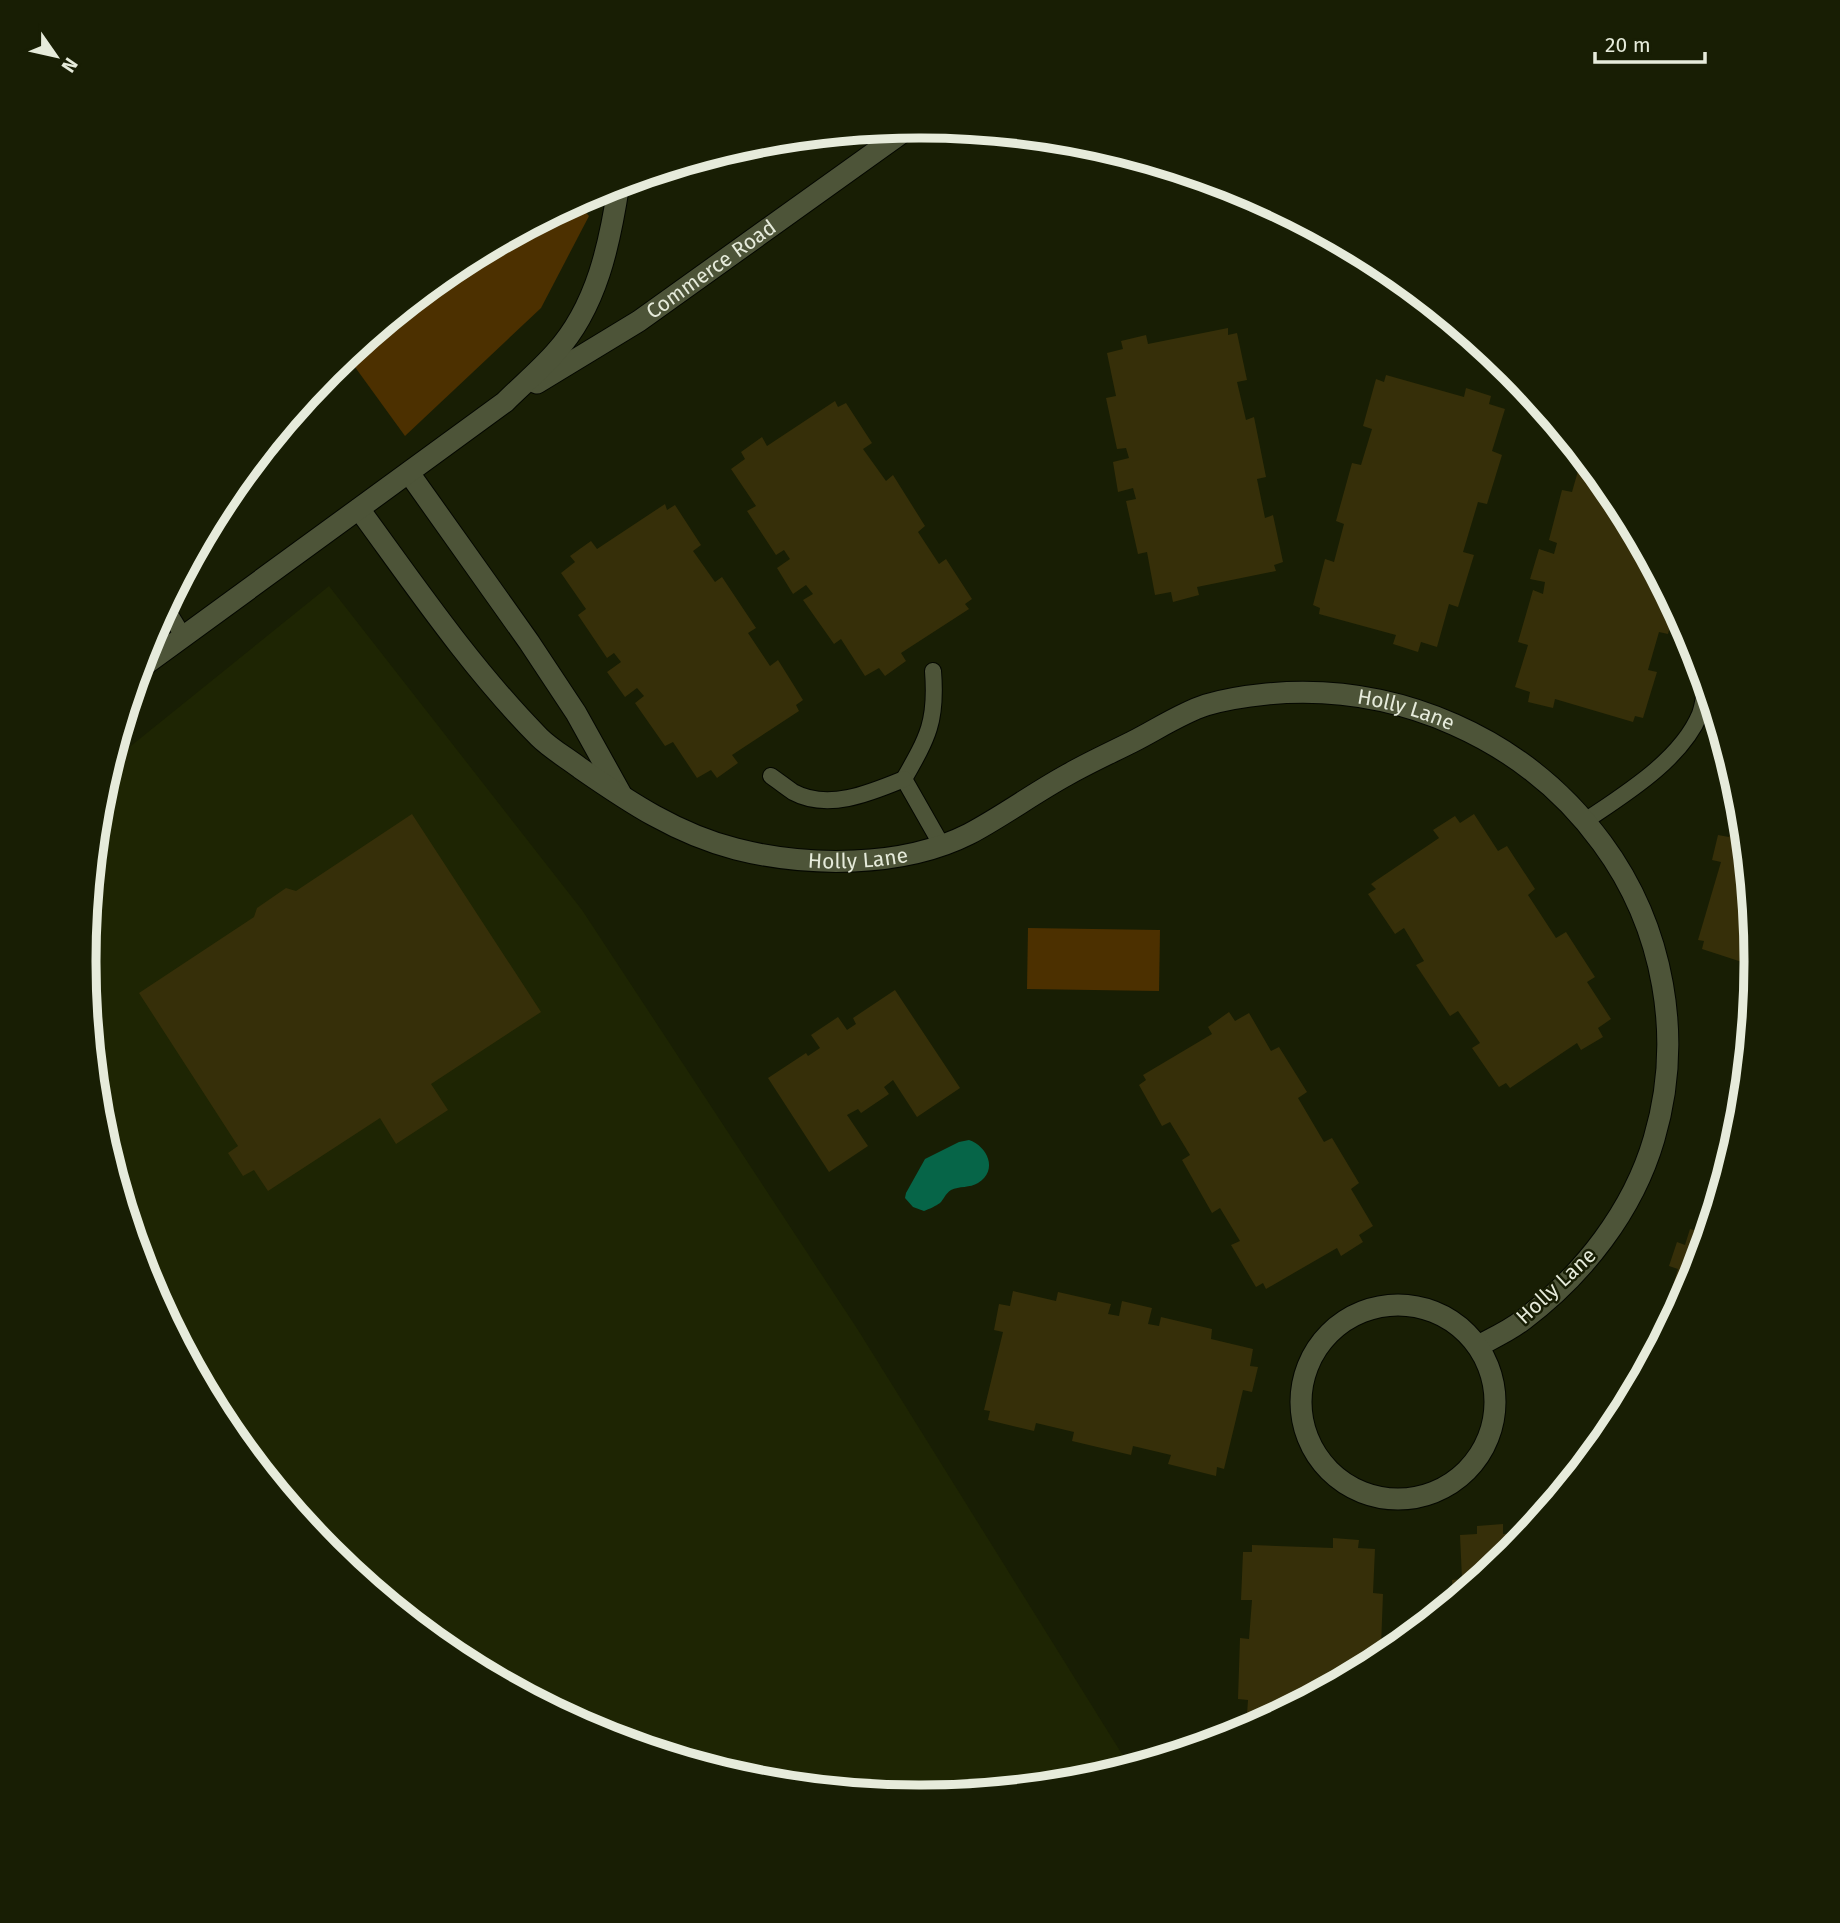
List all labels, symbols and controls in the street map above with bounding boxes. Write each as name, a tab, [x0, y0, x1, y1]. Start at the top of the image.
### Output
north arrow	[21, 21, 91, 91]
scale bar	[1595, 21, 1705, 65]
text: 20 m	[1605, 32, 1651, 58]
text: N	[57, 54, 83, 77]
street label: Commerce Road	[641, 214, 781, 325]
street label: Holly Lane	[1355, 684, 1458, 736]
street label: Holly Lane	[807, 842, 910, 874]
street label: Holly Lane	[1511, 1242, 1601, 1330]

